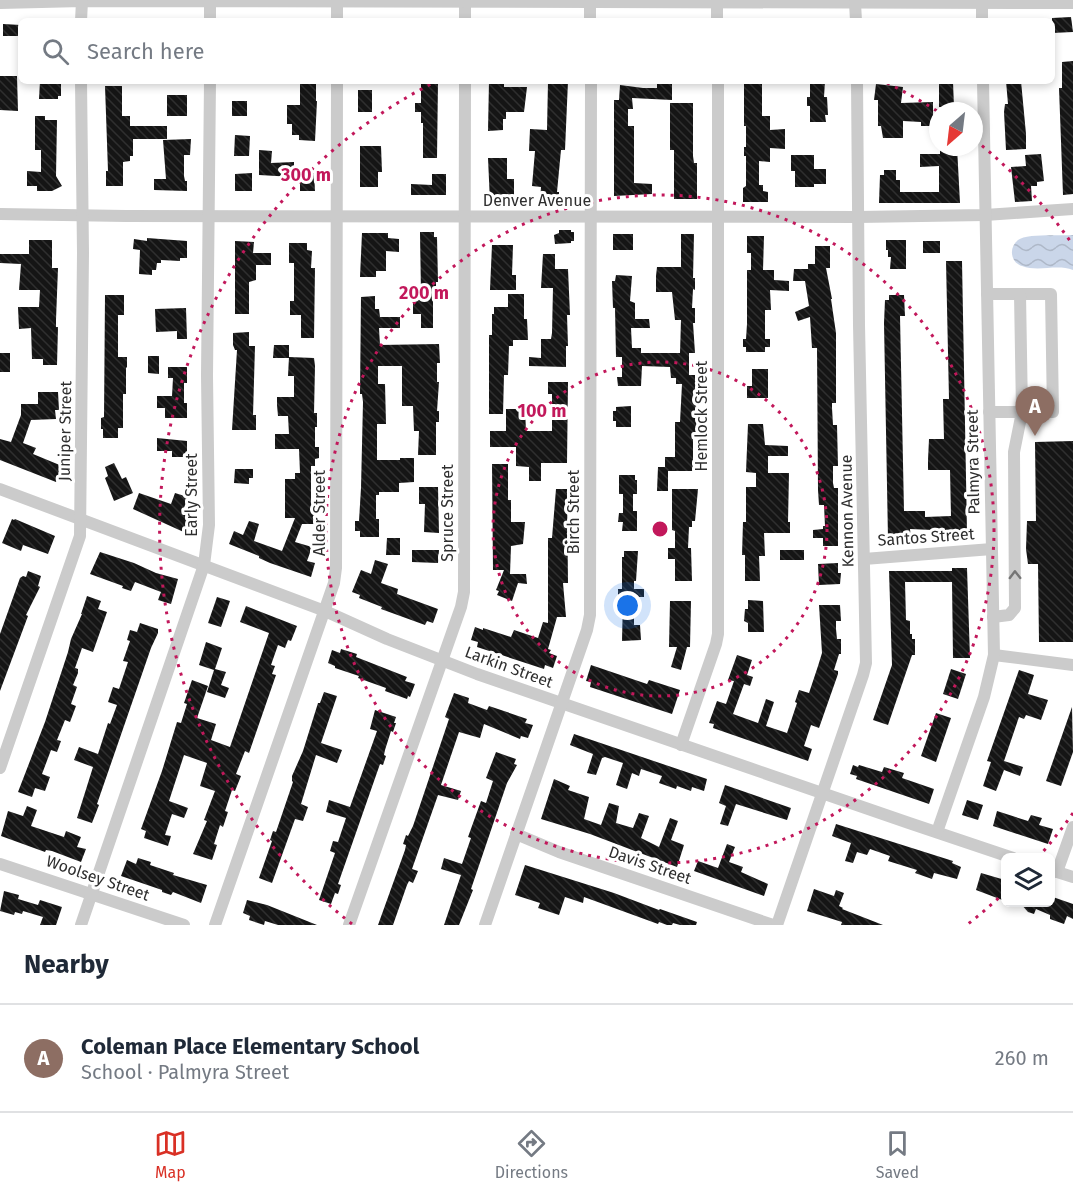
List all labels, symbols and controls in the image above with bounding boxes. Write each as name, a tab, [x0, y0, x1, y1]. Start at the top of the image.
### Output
search box	[18, 18, 1055, 84]
icon: search	[39, 35, 72, 68]
text: Search here	[87, 38, 205, 65]
north arrow	[929, 102, 983, 156]
text: 300 m	[280, 164, 331, 186]
street label: Denver Avenue	[483, 191, 591, 210]
text: 200 m	[399, 282, 449, 304]
street label: Hemlock Street	[692, 360, 711, 471]
street label: Juniper Street	[55, 381, 75, 481]
pin: A	[1016, 386, 1054, 436]
text: 100 m	[518, 400, 566, 422]
street label: Palmyra Street	[963, 409, 983, 515]
street label: Early Street	[182, 453, 201, 537]
street label: Kennon Avenue	[837, 454, 857, 568]
street label: Spruce Street	[438, 464, 457, 562]
street label: Birch Street	[564, 469, 583, 554]
street label: Alder Street	[310, 470, 329, 556]
centre of rings	[650, 519, 670, 539]
street label: Santos Street	[877, 524, 975, 550]
one-way arrow	[1009, 571, 1021, 580]
your location	[613, 591, 642, 620]
street label: Larkin Street	[462, 642, 556, 692]
street label: Davis Street	[606, 842, 694, 888]
street label: Woolsey Street	[44, 851, 152, 905]
map controls	[1001, 853, 1055, 907]
button: layers	[1001, 853, 1055, 907]
text: Nearby	[24, 949, 109, 980]
text: Coleman Place Elementary School	[81, 1033, 419, 1060]
text: A	[38, 1046, 49, 1070]
text: 260 m	[995, 1046, 1049, 1070]
text: School · Palmyra Street	[81, 1060, 289, 1084]
tab: Map	[154, 1127, 187, 1182]
tab: Directions	[495, 1127, 568, 1182]
tab: Saved	[876, 1127, 919, 1182]

